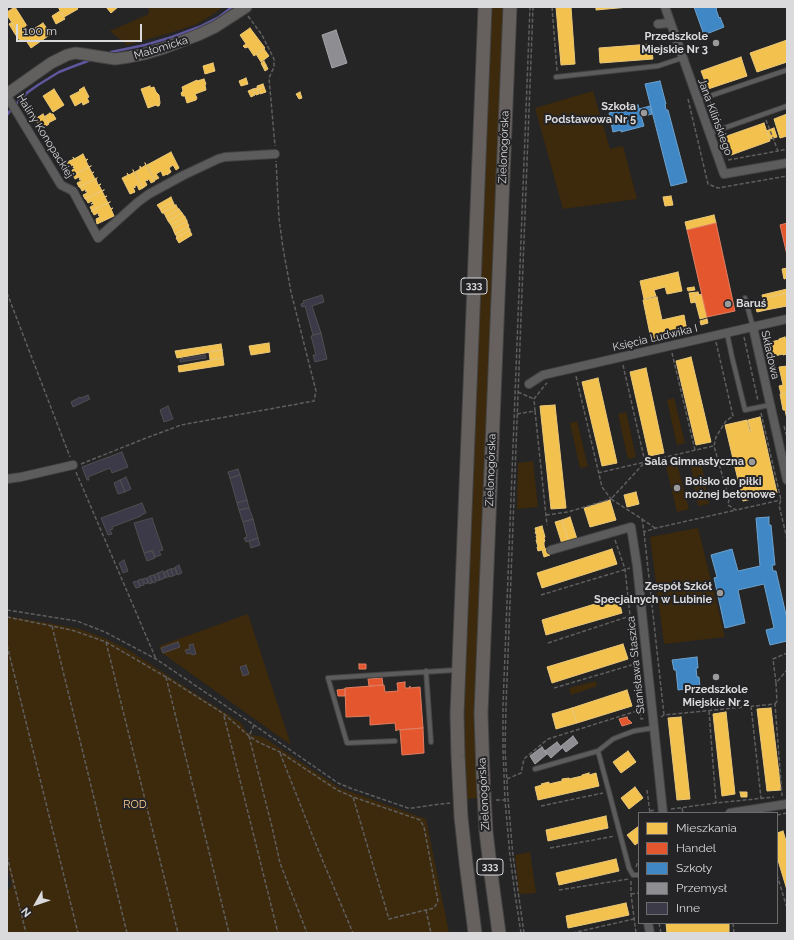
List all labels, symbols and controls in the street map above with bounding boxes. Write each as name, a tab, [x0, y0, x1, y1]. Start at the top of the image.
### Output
scale bar	[18, 16, 144, 42]
text: 100 m	[23, 24, 57, 38]
place label: Przedszkole Miejskie Nr 3	[641, 30, 708, 56]
street label: Małomicka	[132, 34, 190, 62]
marker: Przedszkole Miejskie Nr 3	[711, 38, 721, 48]
street label: Jana Kilińskiego	[695, 77, 735, 157]
street label: Haliny Konopackiej	[14, 91, 76, 181]
place label: Szkoła Podstawowa Nr 5	[545, 100, 636, 126]
marker: Szkoła Podstawowa Nr 5	[639, 108, 649, 118]
street label: Zielonogórska	[496, 110, 512, 184]
road number: 333	[461, 278, 487, 294]
place label: Baruś	[736, 297, 766, 311]
marker: Baruś	[723, 299, 733, 309]
street label: Księcia Ludwika I	[611, 322, 699, 354]
street label: Składowa	[758, 329, 782, 381]
street label: Zielonogórska	[483, 433, 499, 507]
place label: Sala Gimnastyczna	[645, 455, 744, 469]
marker: Sala Gimnastyczna	[747, 457, 757, 467]
place label: Boisko do piłki nożnej betonowe	[685, 475, 775, 501]
marker: Boisko do piłki nożnej betonowe	[672, 483, 682, 493]
place label: Zespół Szkół Specjalnych w Lubinie	[594, 580, 712, 606]
marker: Zespół Szkół Specjalnych w Lubinie	[715, 588, 725, 598]
street label: Stanisława Staszica	[624, 615, 648, 715]
marker: Przedszkole Miejskie Nr 2	[711, 672, 721, 682]
place label: Przedszkole Miejskie Nr 2	[683, 683, 749, 709]
street label: Zielonogórska	[476, 757, 492, 831]
park label: ROD	[123, 798, 147, 812]
legend	[638, 812, 778, 924]
text: Mieszkania	[676, 821, 737, 835]
text: Handel	[676, 841, 716, 855]
road number: 333	[477, 859, 503, 875]
text: Szkoły	[676, 861, 712, 875]
text: Przemysł	[676, 881, 727, 895]
north arrow	[16, 884, 56, 924]
text: Inne	[676, 901, 700, 915]
text: N	[19, 905, 34, 919]

